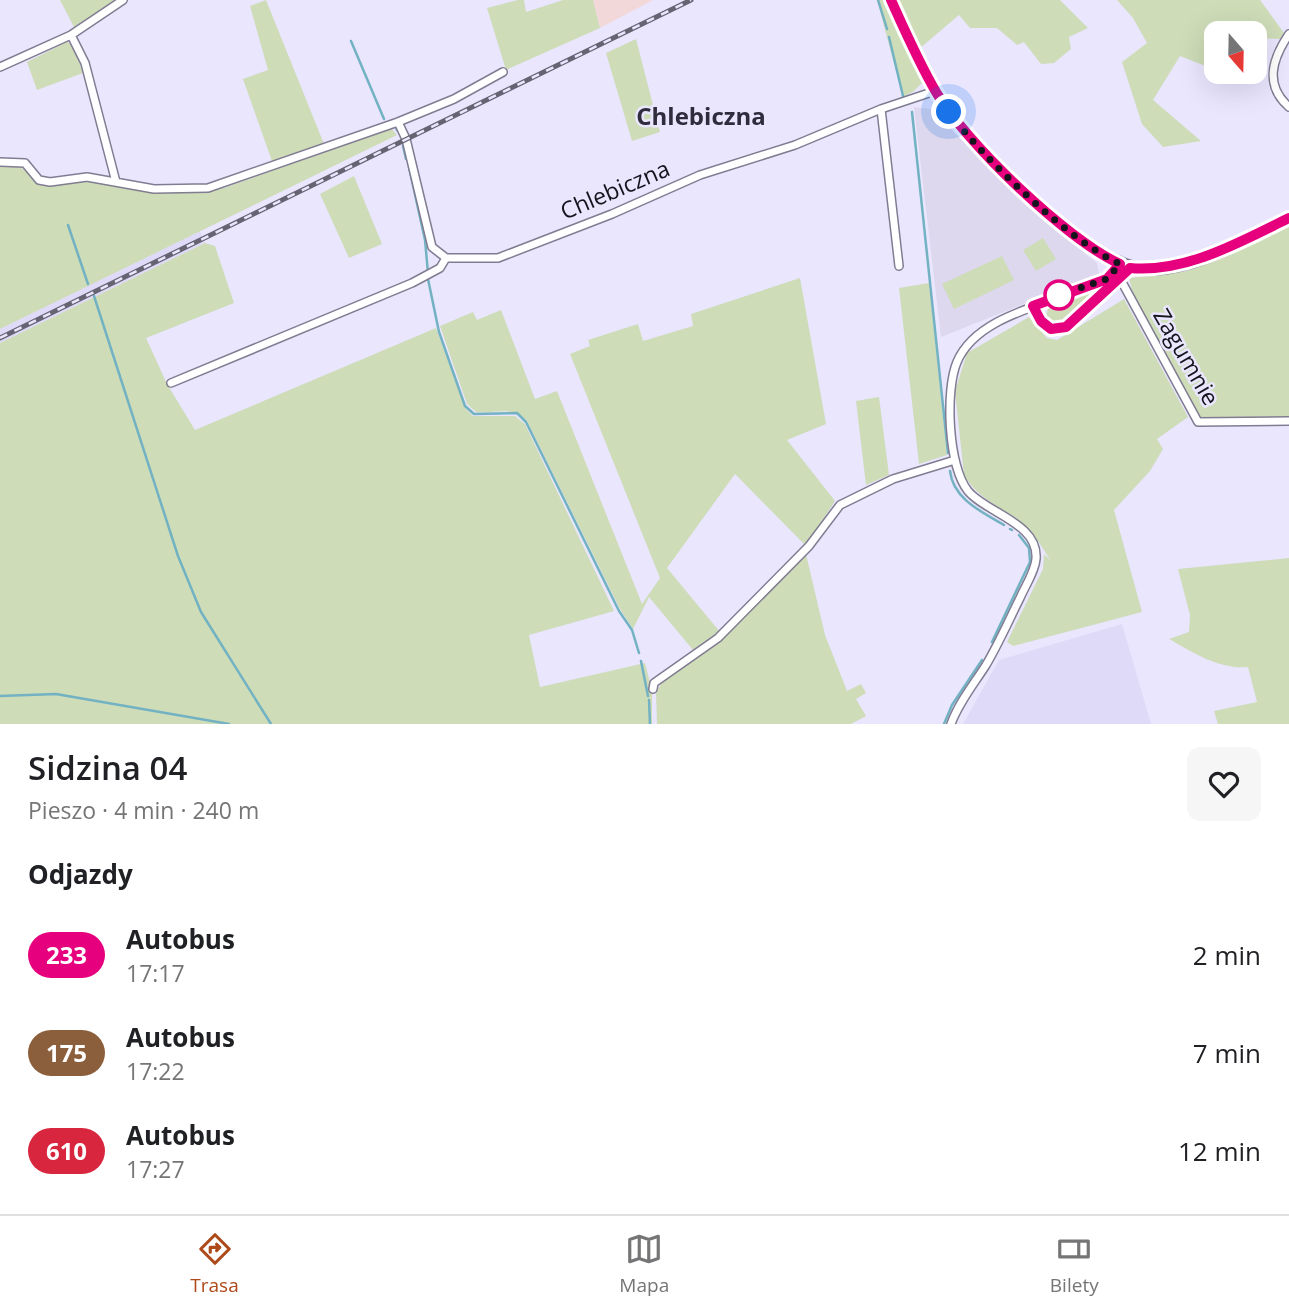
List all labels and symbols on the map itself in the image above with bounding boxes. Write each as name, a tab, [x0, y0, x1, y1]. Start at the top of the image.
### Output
north arrow	[1204, 21, 1267, 84]
your location	[931, 94, 966, 129]
district label: Chlebiczna	[636, 99, 766, 132]
street label: Chlebiczna	[555, 152, 674, 226]
unlabelled marker	[1044, 280, 1074, 310]
street label: Zagumnie	[1146, 302, 1227, 411]

